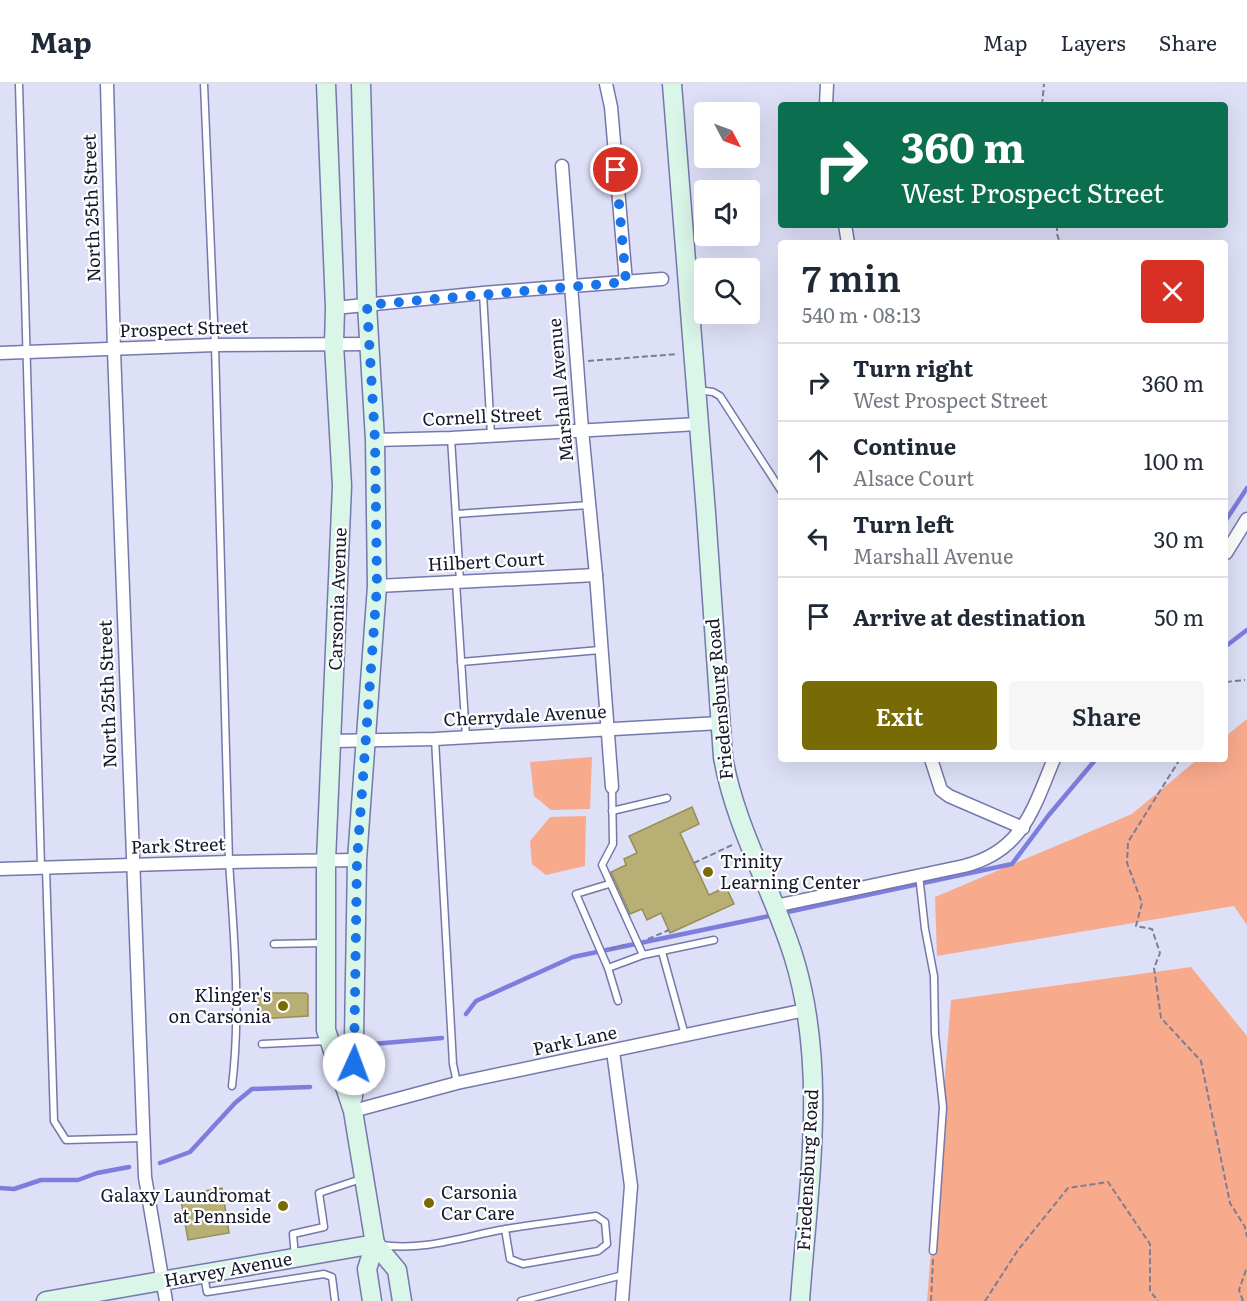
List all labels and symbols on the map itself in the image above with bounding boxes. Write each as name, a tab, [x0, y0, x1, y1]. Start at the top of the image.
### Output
north arrow	[694, 102, 760, 168]
street label: North 25th Street	[74, 133, 107, 283]
pin	[590, 144, 641, 195]
street label: Prospect Street	[119, 312, 250, 343]
street label: Marshall Avenue	[540, 317, 579, 463]
street label: Cornell Street	[422, 399, 543, 432]
street label: Carsonia Avenue	[321, 527, 352, 671]
street label: Hilbert Court	[427, 544, 546, 577]
street label: Friedensburg Road	[698, 617, 739, 781]
street label: North 25th Street	[90, 619, 123, 769]
street label: Cherrydale Avenue	[443, 697, 607, 732]
street label: Park Street	[130, 829, 226, 860]
place label: Trinity Learning Center	[720, 847, 861, 895]
marker: Trinity Learning Center	[701, 865, 715, 879]
place label: Klinger's on Carsonia	[169, 981, 271, 1029]
marker: Klinger's on Carsonia	[276, 999, 290, 1013]
street label: Park Lane	[530, 1017, 619, 1062]
position arrow	[322, 1032, 386, 1096]
street label: Friedensburg Road	[789, 1088, 824, 1252]
place label: Carsonia Car Care	[441, 1178, 518, 1226]
place label: Galaxy Laundromat at Pennside	[100, 1181, 272, 1229]
marker: Carsonia Car Care	[422, 1196, 436, 1210]
marker: Galaxy Laundromat at Pennside	[276, 1199, 290, 1213]
street label: Harvey Avenue	[162, 1244, 294, 1293]

